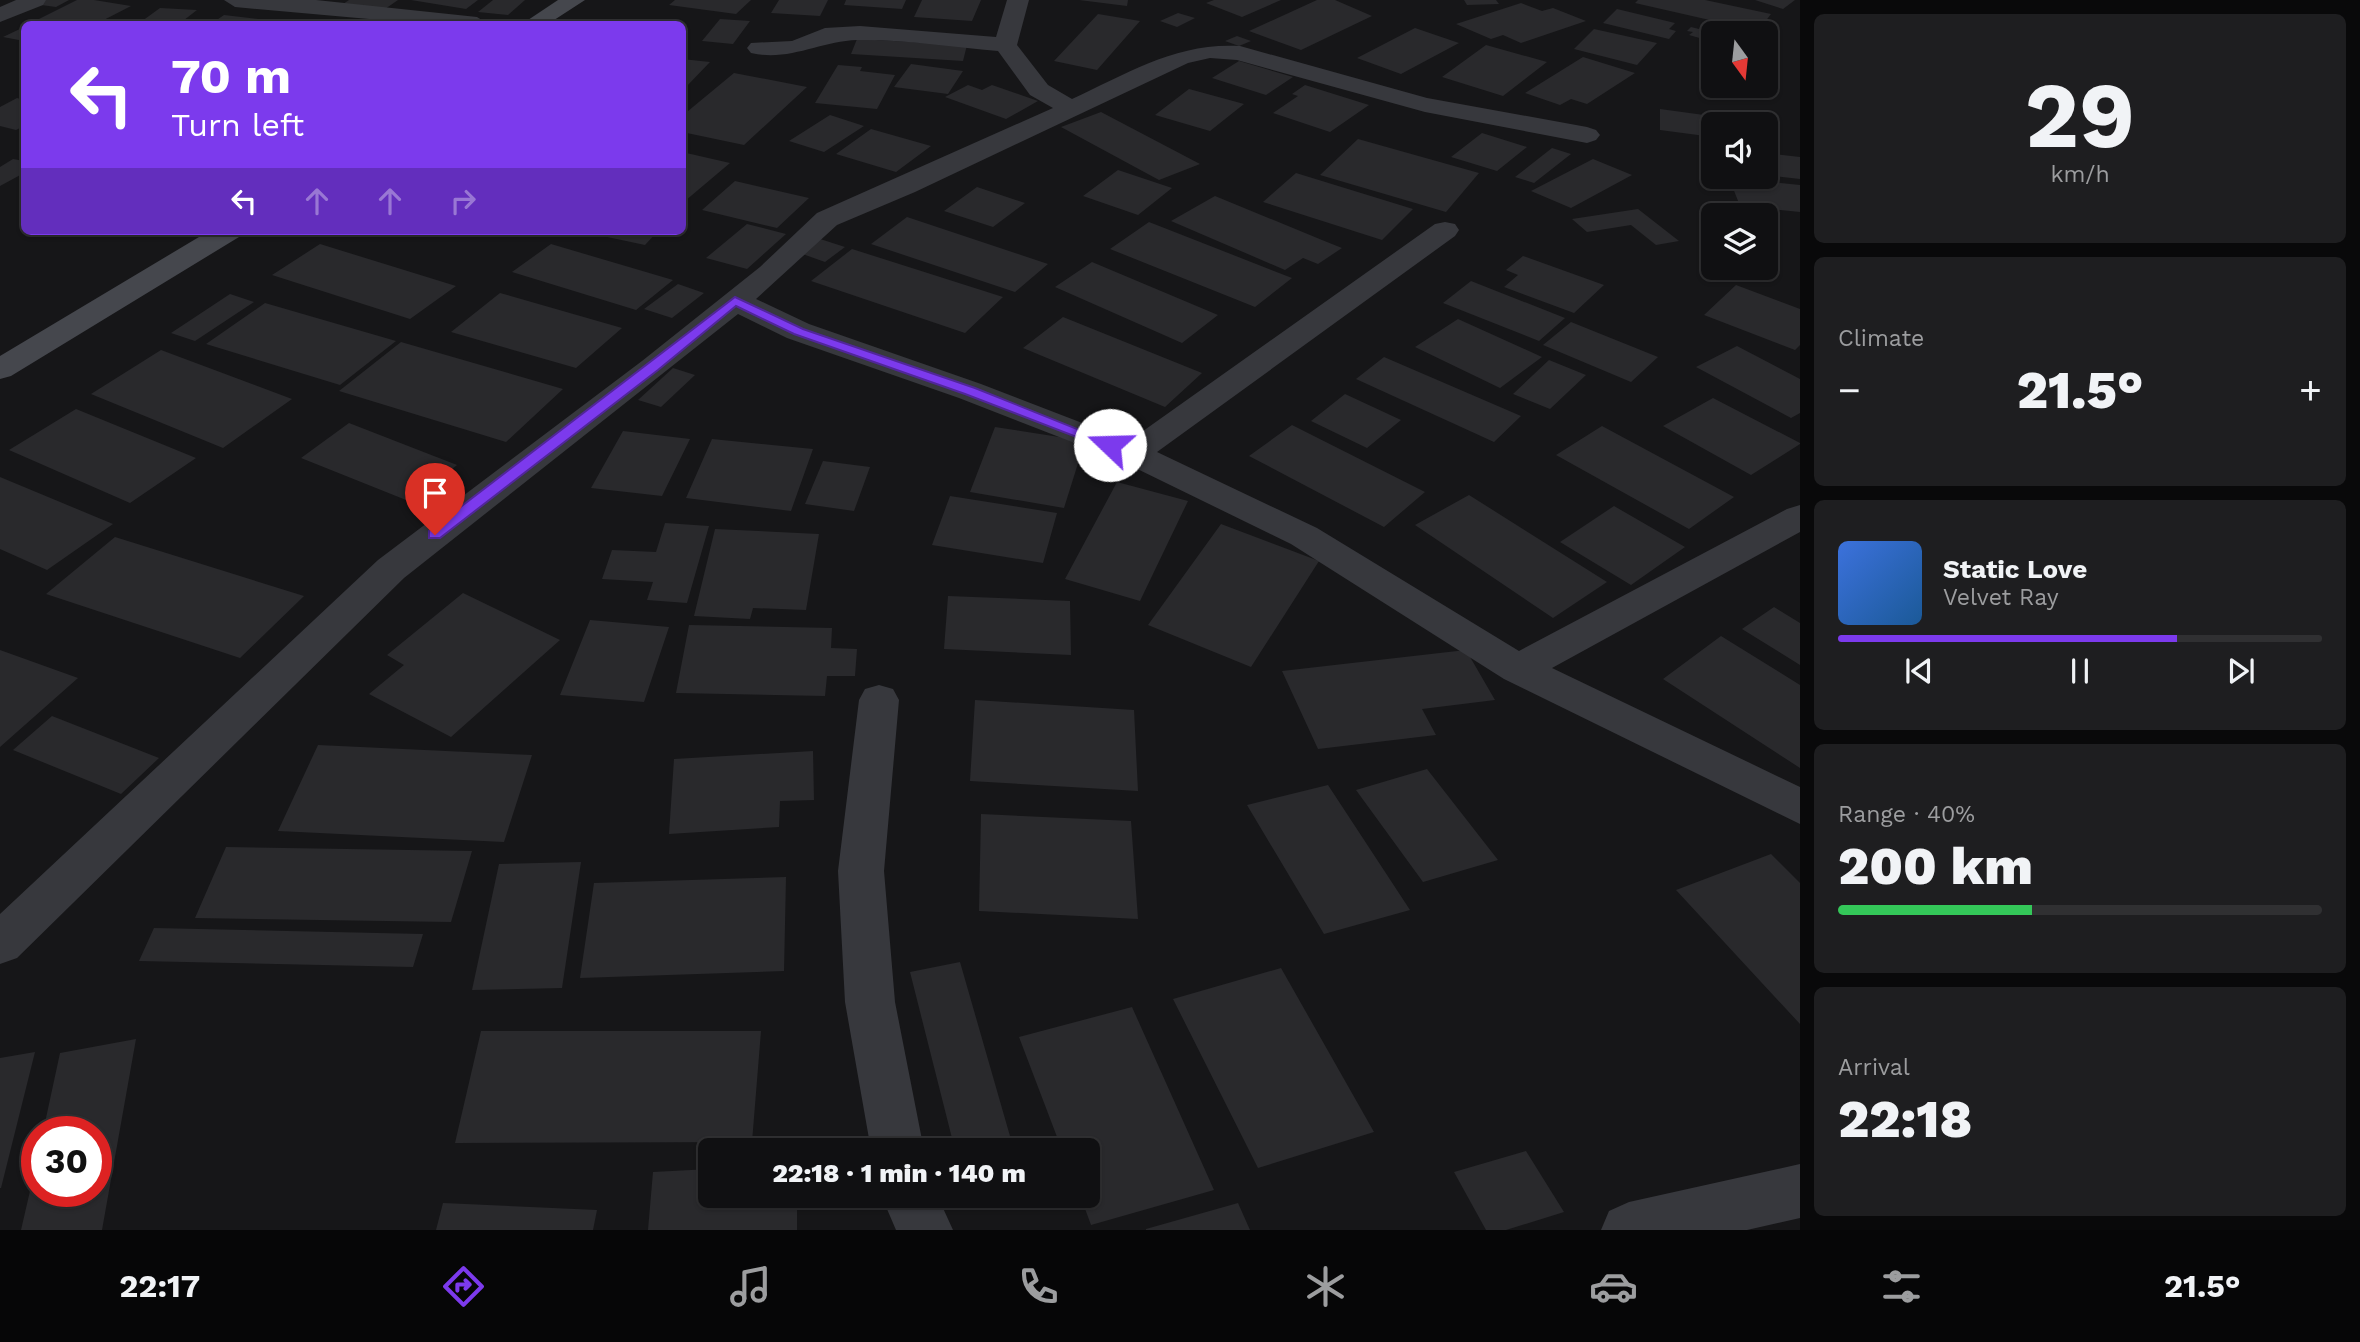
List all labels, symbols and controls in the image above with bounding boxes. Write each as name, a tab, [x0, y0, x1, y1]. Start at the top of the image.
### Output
north arrow	[1701, 21, 1778, 98]
map controls	[1701, 21, 1778, 280]
text: 70 m	[171, 47, 291, 105]
icon: left	[56, 49, 147, 140]
text: 29	[2025, 62, 2135, 169]
text: Turn left	[171, 106, 304, 144]
button: sound	[1701, 112, 1778, 189]
text: km/h	[2050, 161, 2110, 188]
icon: left	[225, 182, 263, 220]
icon: ahead	[298, 182, 336, 220]
icon: ahead	[371, 182, 409, 220]
icon: right	[444, 182, 482, 220]
button: layers	[1701, 203, 1778, 280]
text: Climate	[1838, 325, 1924, 352]
text: 21.5°	[2017, 360, 2143, 421]
text: −	[1838, 368, 1861, 412]
text: +	[2299, 368, 2322, 412]
position arrow	[1073, 408, 1147, 482]
pin	[405, 463, 465, 535]
icon: arrive	[416, 474, 454, 512]
text: Static Love	[1943, 554, 2087, 584]
text: Velvet Ray	[1943, 584, 2059, 611]
icon: previous	[1900, 652, 1938, 690]
icon: pause	[2061, 652, 2099, 690]
icon: next	[2222, 652, 2260, 690]
text: Range · 40%	[1838, 801, 1975, 828]
text: 200 km	[1838, 836, 2033, 897]
text: Arrival	[1838, 1054, 1910, 1081]
text: 22:18	[1838, 1089, 1972, 1150]
speed limit sign: 30	[21, 1116, 112, 1207]
text: 22:18 · 1 min · 140 m	[772, 1158, 1026, 1188]
icon: directions	[439, 1262, 488, 1311]
icon: music	[726, 1262, 775, 1311]
icon: phone	[1014, 1262, 1063, 1311]
icon: climate	[1301, 1262, 1350, 1311]
icon: car	[1589, 1262, 1638, 1311]
icon: filters	[1877, 1262, 1926, 1311]
text: 22:17	[119, 1267, 200, 1305]
text: 21.5°	[2164, 1267, 2241, 1305]

